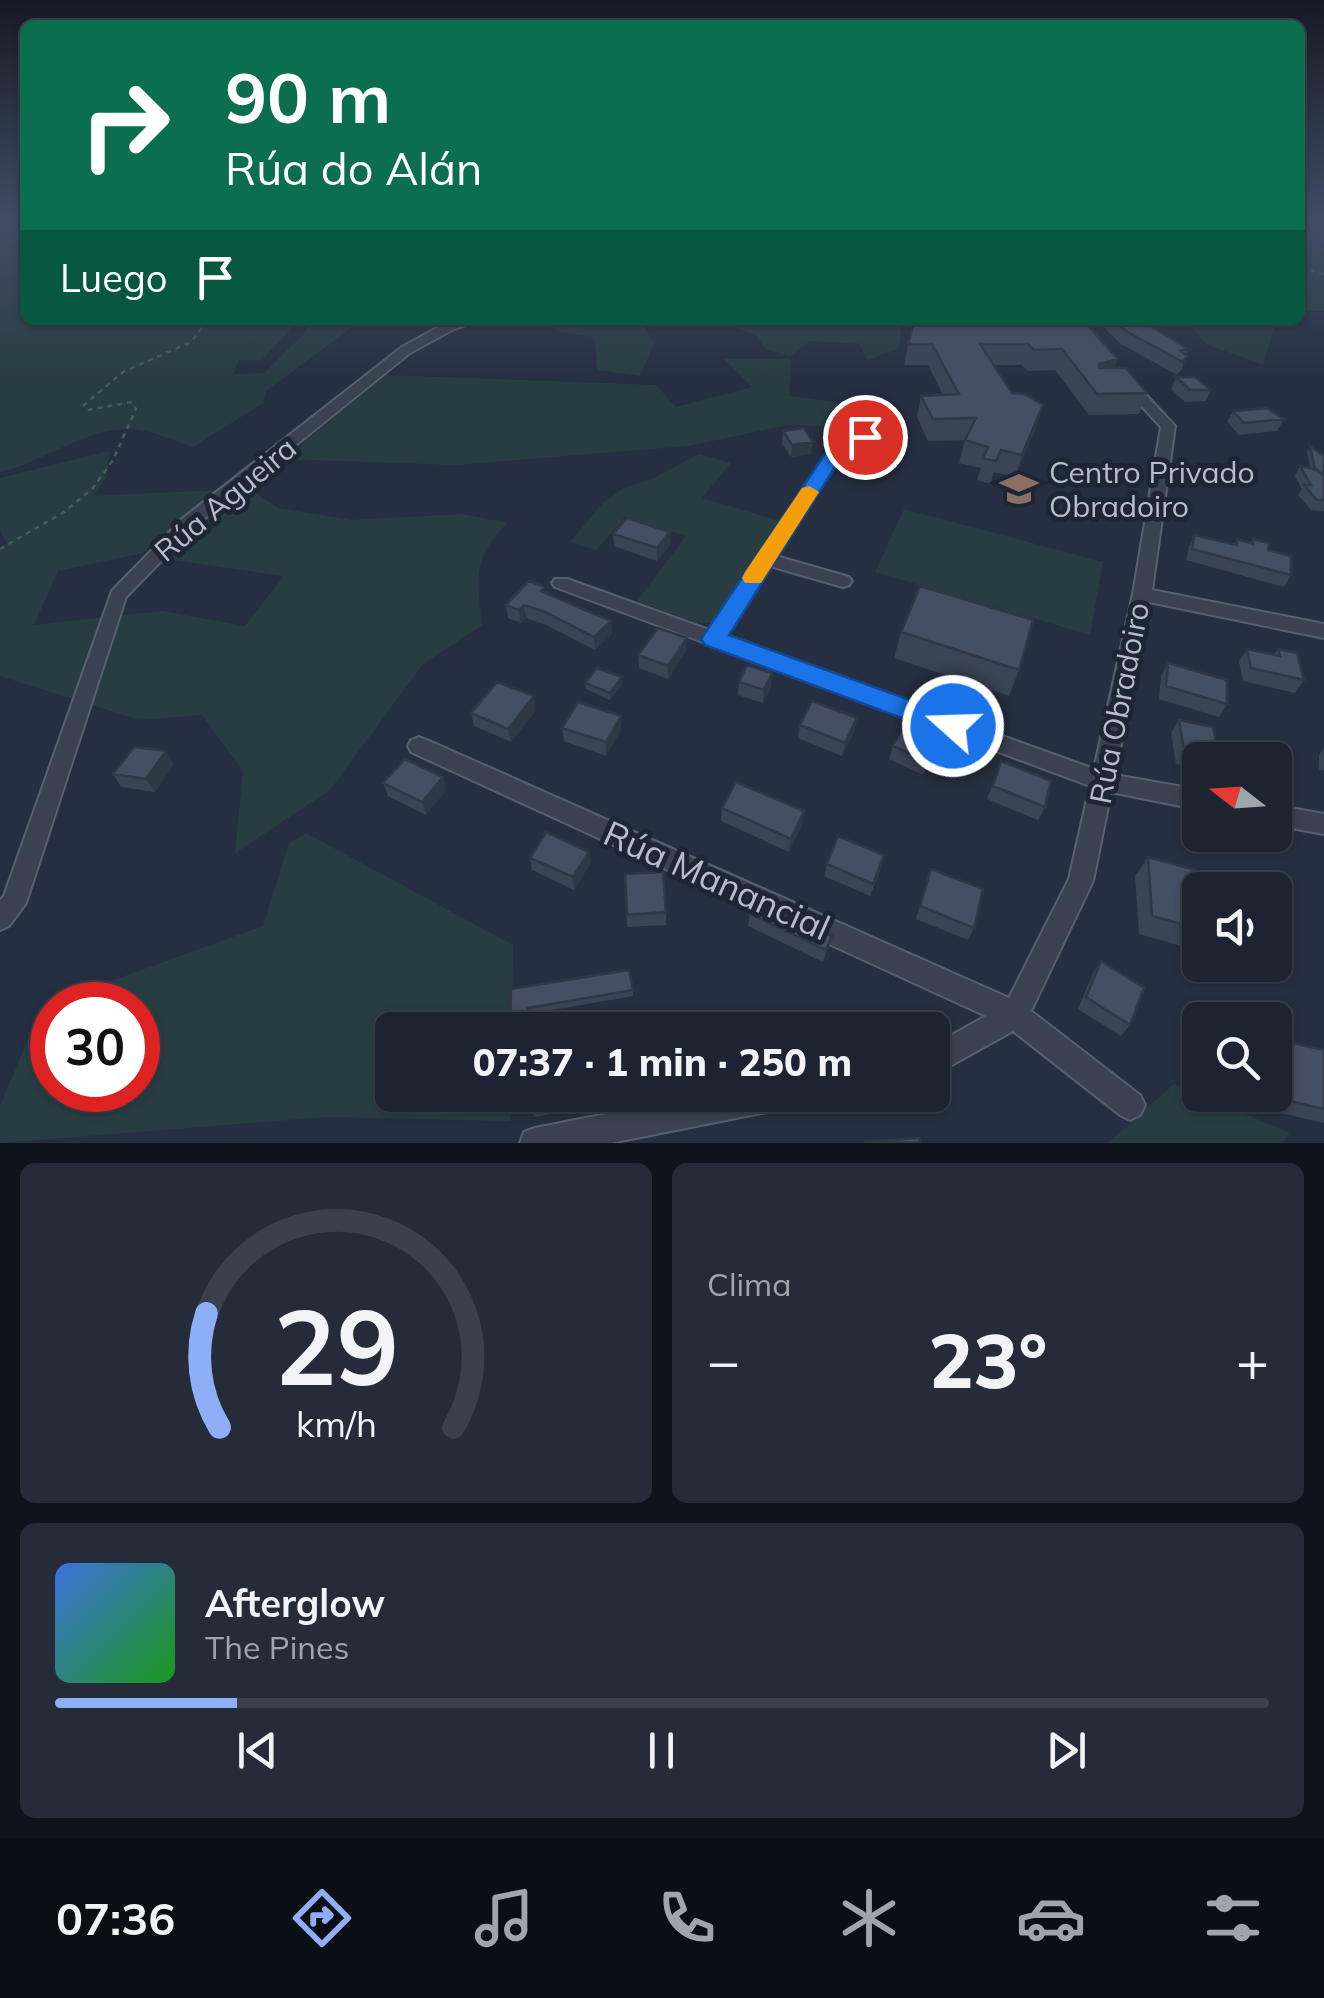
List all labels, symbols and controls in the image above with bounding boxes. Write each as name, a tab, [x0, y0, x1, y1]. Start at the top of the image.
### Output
text: 90 m	[225, 53, 391, 141]
icon: right	[60, 60, 190, 190]
text: Rúa do Alán	[225, 140, 482, 196]
icon: arrive	[188, 250, 243, 305]
text: Luego	[60, 254, 168, 302]
pin	[823, 395, 908, 480]
icon: arrive	[838, 410, 893, 465]
street label: Rúa Agueira	[146, 429, 304, 569]
place label: Centro Privado Obradoiro	[1049, 453, 1255, 525]
school or university icon: Centro Privado Obradoiro	[998, 468, 1040, 510]
street label: Rúa Obradoiro	[1081, 599, 1157, 807]
position arrow	[901, 674, 1005, 778]
north arrow	[1182, 742, 1292, 852]
map controls	[1182, 742, 1292, 1112]
street label: Rúa Manancial	[597, 811, 837, 949]
button: sound	[1182, 872, 1292, 982]
speed limit sign: 30	[30, 982, 160, 1112]
button: search	[1182, 1002, 1292, 1112]
text: 07:37 · 1 min · 250 m	[473, 1038, 852, 1086]
text: Clima	[707, 1264, 791, 1304]
text: 29	[274, 1280, 398, 1411]
text: 23°	[929, 1313, 1047, 1407]
text: −	[707, 1326, 740, 1395]
text: +	[1236, 1326, 1269, 1395]
text: km/h	[296, 1401, 376, 1446]
text: Afterglow	[205, 1579, 385, 1627]
text: The Pines	[205, 1627, 349, 1667]
icon: previous	[230, 1723, 285, 1778]
icon: pause	[634, 1723, 689, 1778]
icon: next	[1039, 1723, 1094, 1778]
icon: directions	[287, 1883, 357, 1953]
icon: music	[469, 1883, 539, 1953]
icon: phone	[652, 1883, 722, 1953]
icon: climate	[834, 1883, 904, 1953]
icon: car	[1016, 1883, 1086, 1953]
icon: filters	[1198, 1883, 1268, 1953]
text: 07:36	[56, 1890, 175, 1946]

